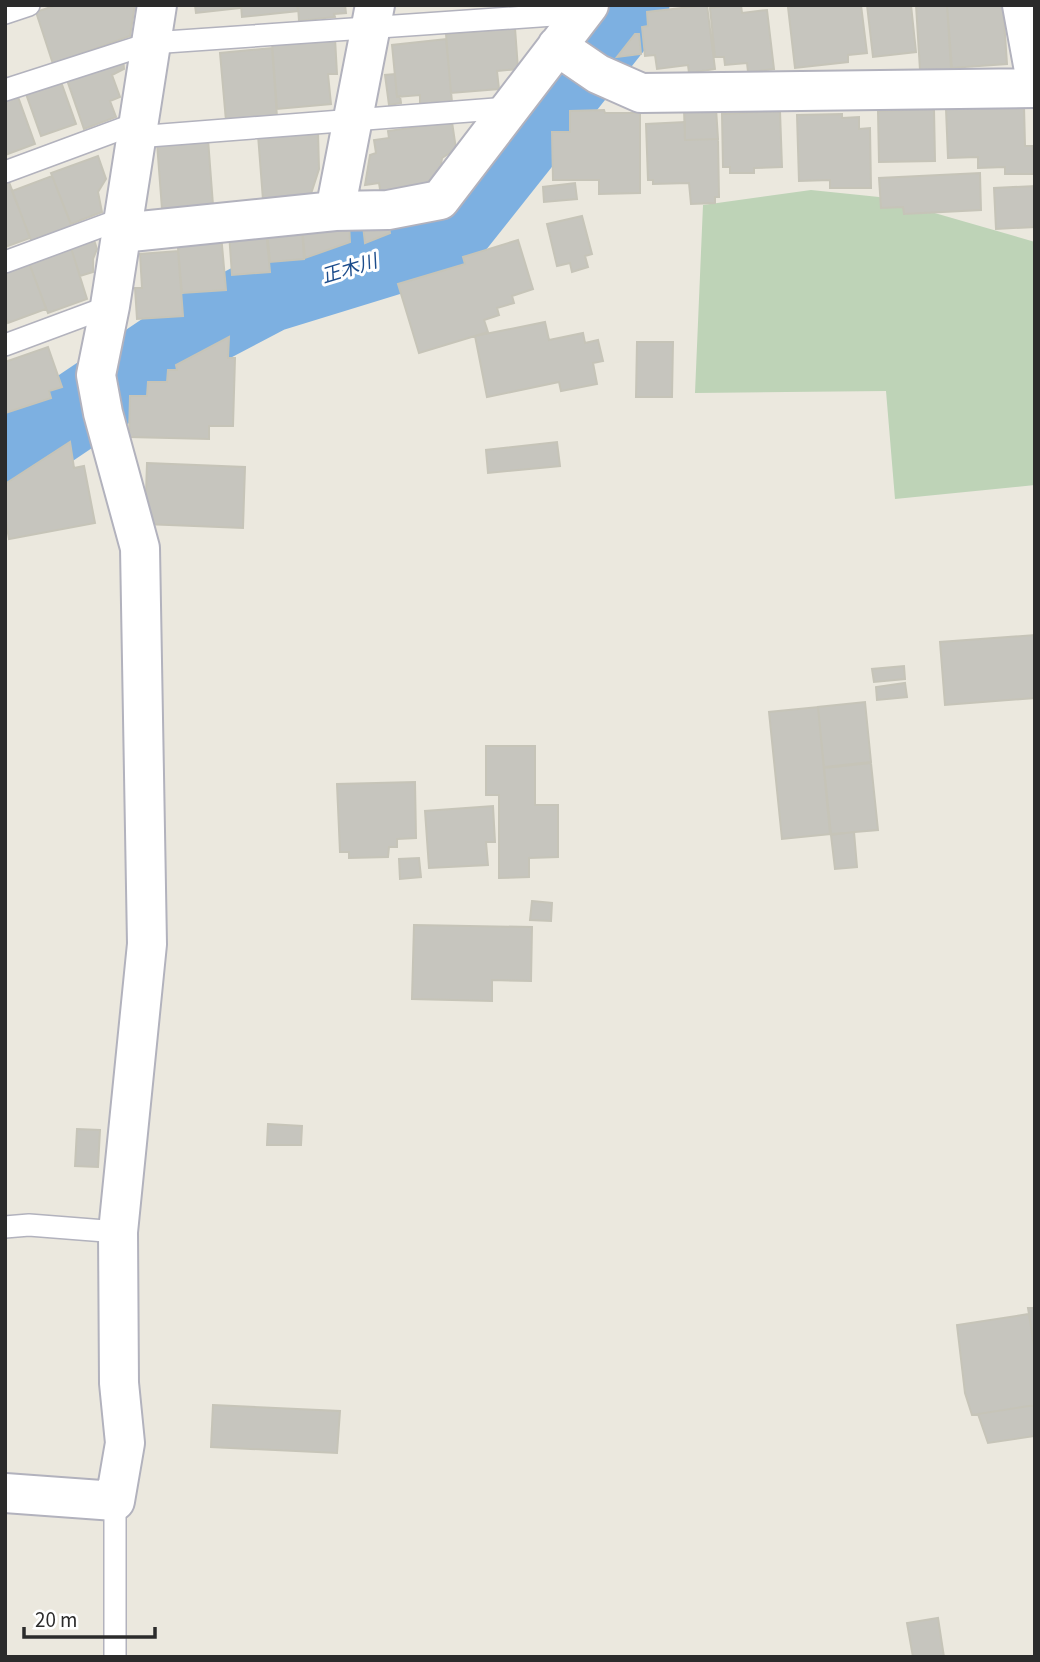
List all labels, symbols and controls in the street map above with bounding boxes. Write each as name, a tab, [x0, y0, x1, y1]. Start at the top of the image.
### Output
water label: 正木川	[318, 248, 383, 291]
scale bar	[24, 1596, 156, 1640]
text: 20 m	[35, 1605, 77, 1635]

